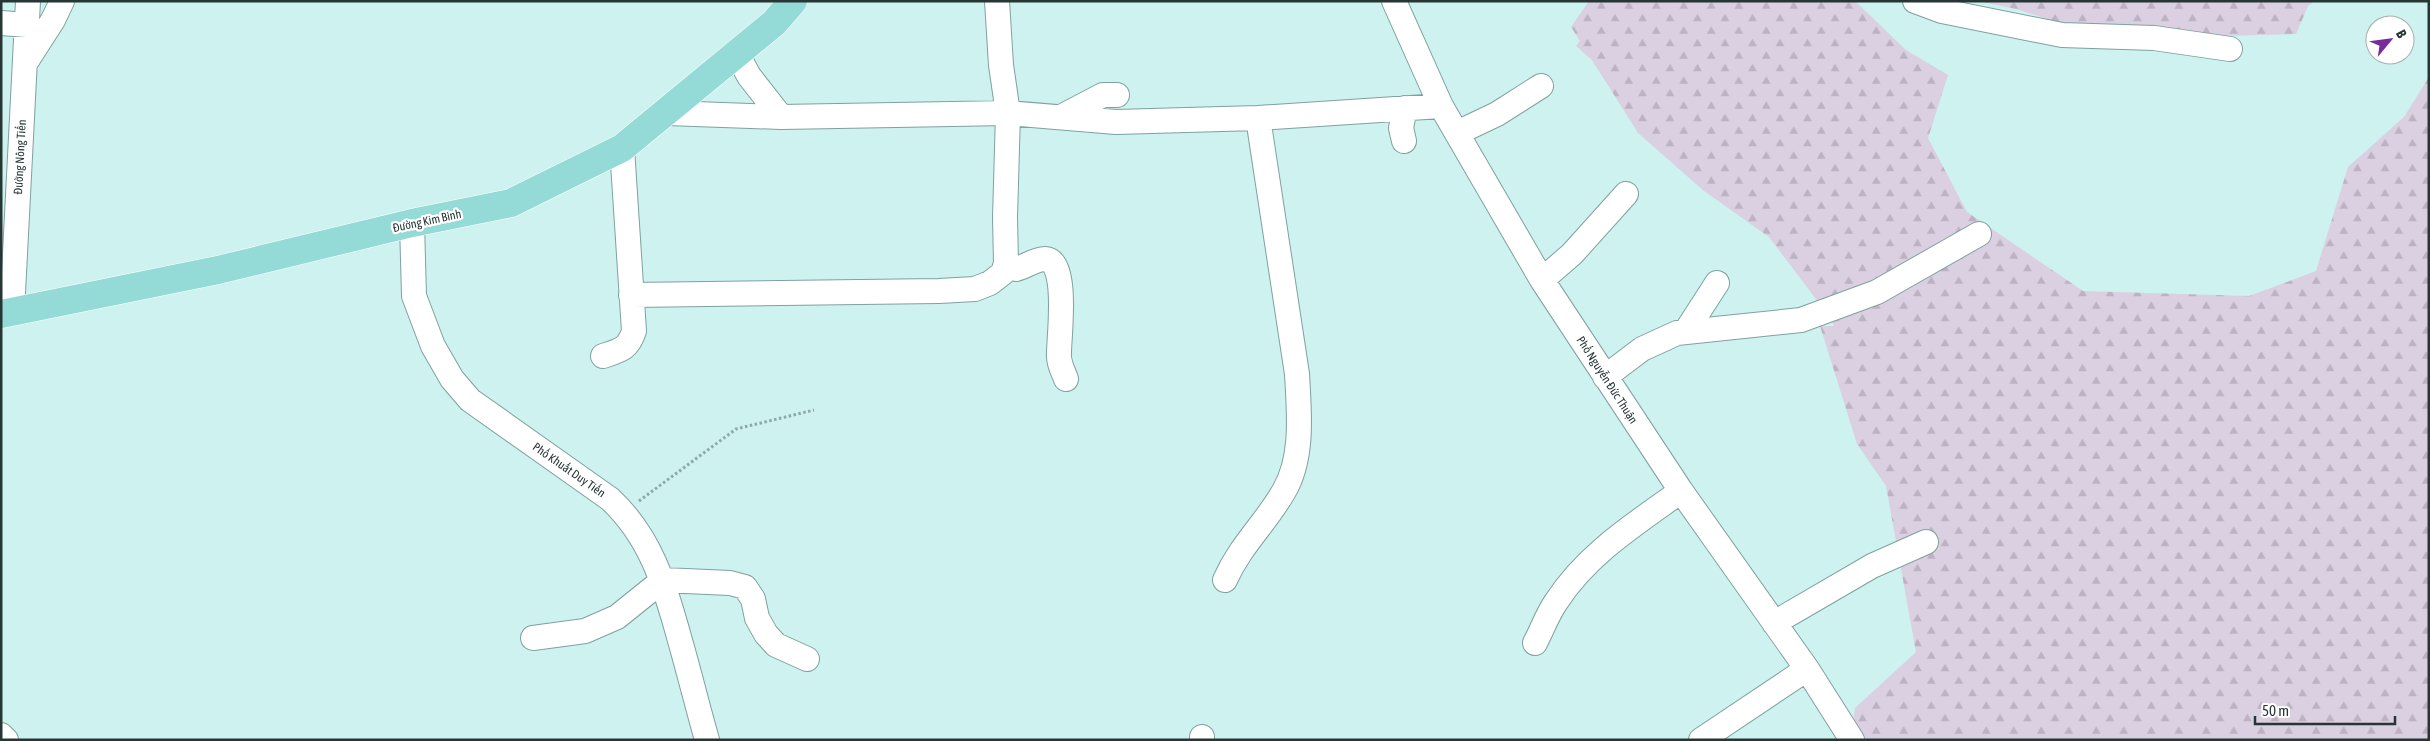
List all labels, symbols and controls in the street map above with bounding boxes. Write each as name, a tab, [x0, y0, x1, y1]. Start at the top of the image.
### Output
north arrow	[2365, 15, 2415, 65]
text: B	[2393, 27, 2410, 41]
street label: Đường Nông Tiến	[11, 119, 29, 195]
street label: Đường Kim Bình	[391, 207, 463, 235]
street label: Phố Nguyễn Đức Thuận	[1574, 334, 1640, 426]
street label: Phố Khuất Duy Tiến	[530, 440, 608, 500]
scale bar	[2255, 694, 2395, 726]
text: 50 m	[2262, 702, 2289, 719]

